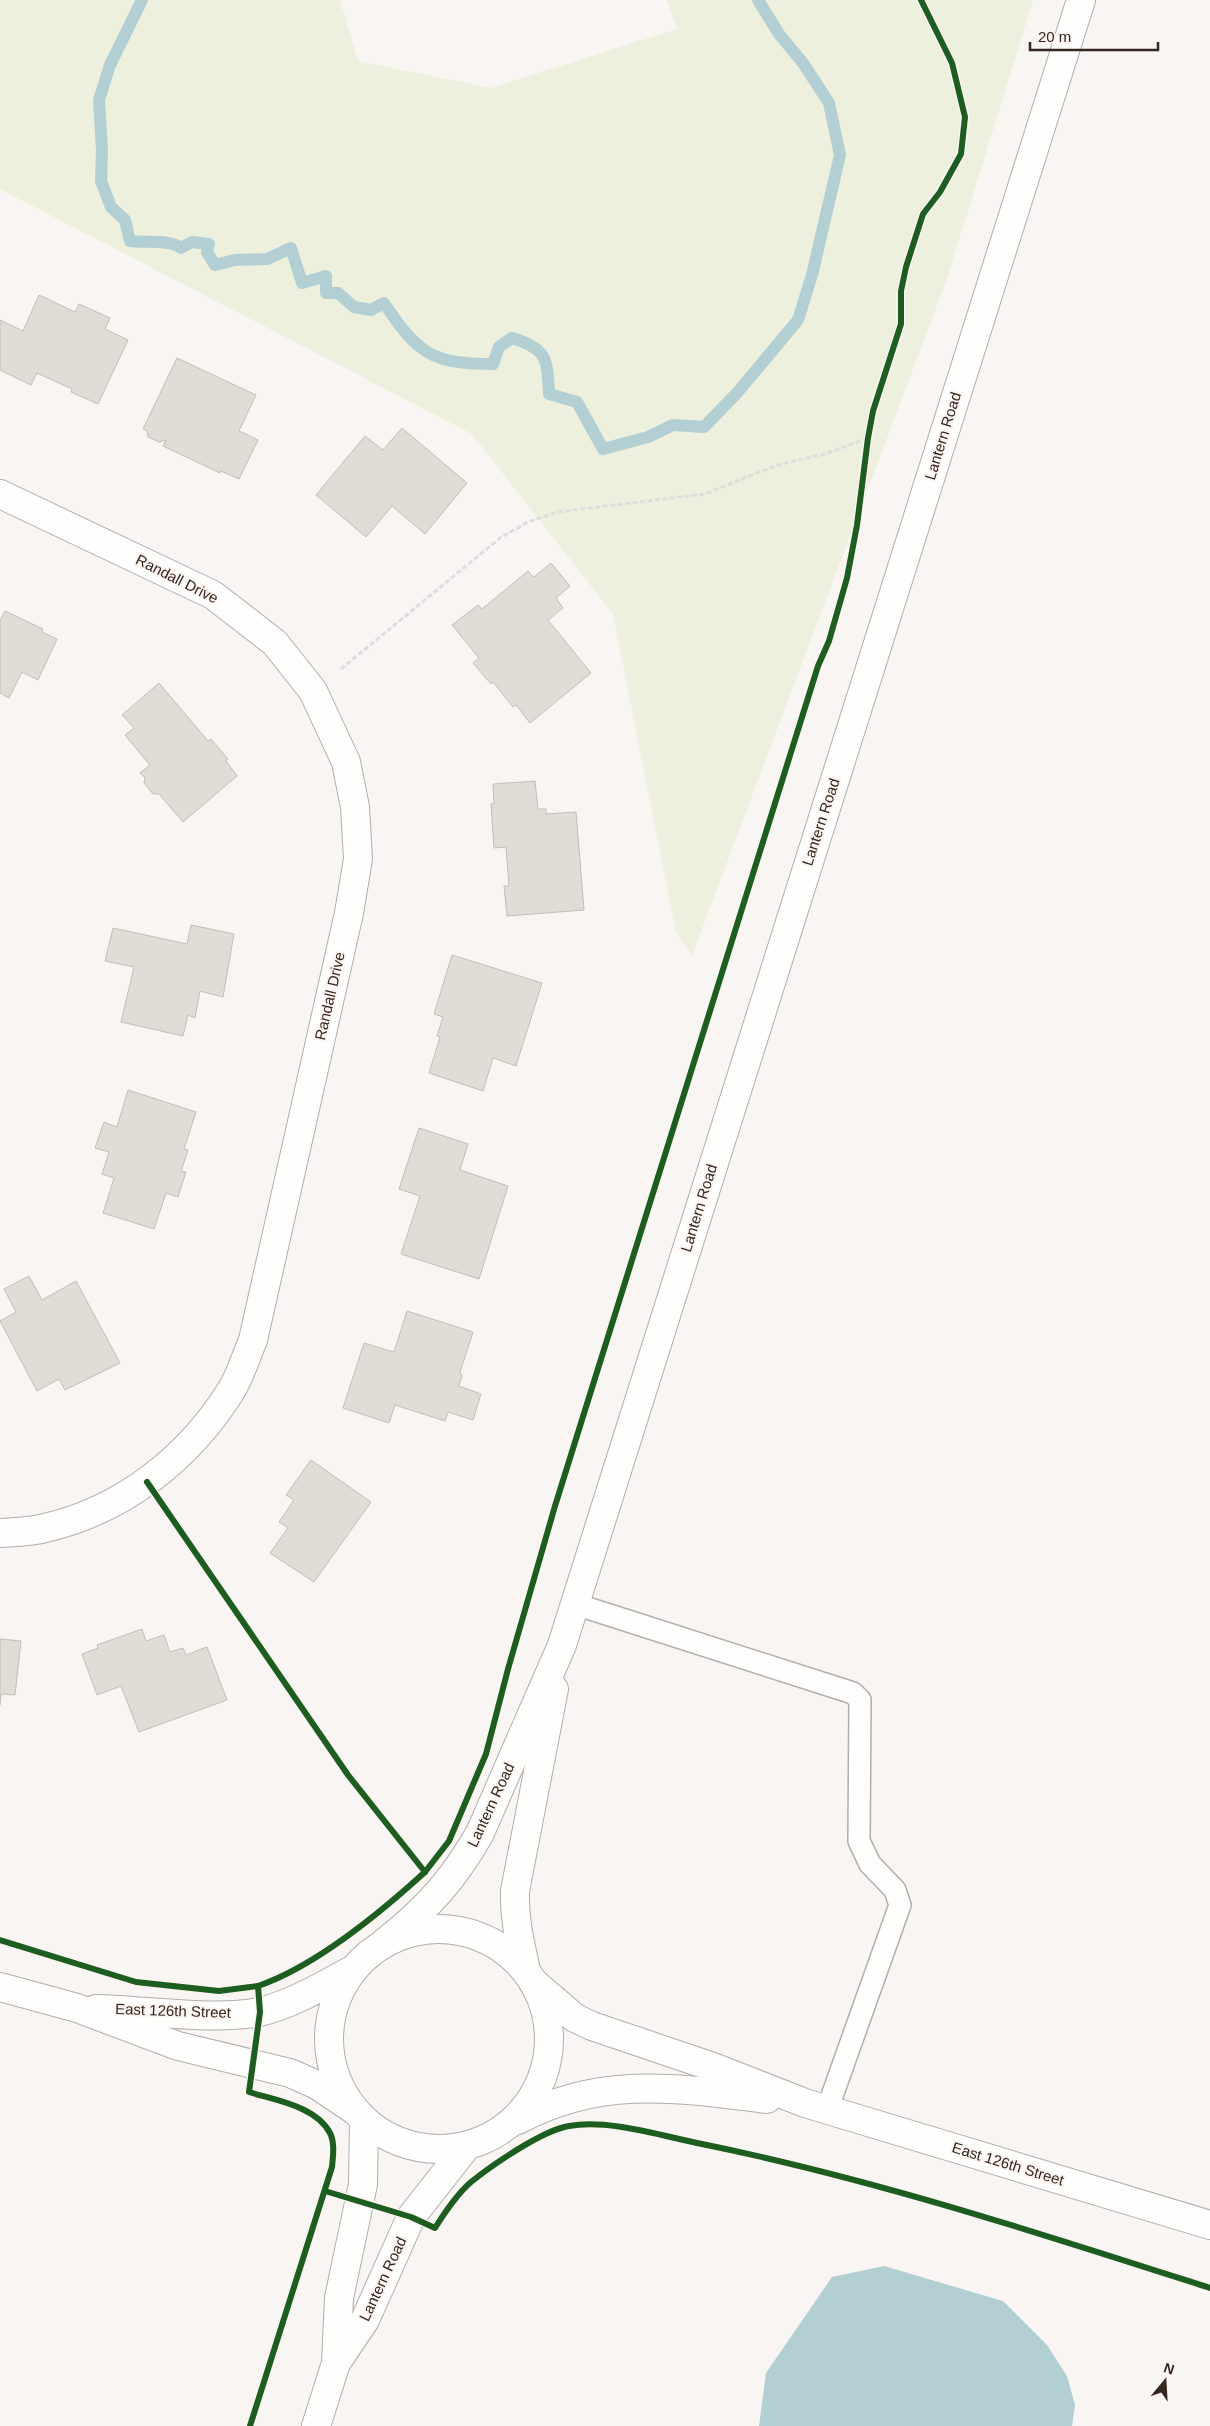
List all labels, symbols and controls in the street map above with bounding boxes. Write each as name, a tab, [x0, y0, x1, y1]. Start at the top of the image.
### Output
scale bar	[1030, 20, 1158, 52]
text: 20 m	[1038, 28, 1071, 45]
street label: Lantern Road	[921, 390, 964, 482]
street label: Randall Drive	[133, 551, 221, 607]
street label: Lantern Road	[798, 776, 843, 868]
street label: Randall Drive	[311, 950, 348, 1042]
street label: Lantern Road	[677, 1162, 720, 1254]
street label: Lantern Road	[464, 1760, 517, 1850]
street label: East 126th Street	[115, 2000, 232, 2021]
street label: East 126th Street	[950, 2138, 1067, 2189]
street label: Lantern Road	[356, 2234, 409, 2324]
north arrow	[1140, 2356, 1190, 2406]
text: N	[1162, 2359, 1176, 2378]

